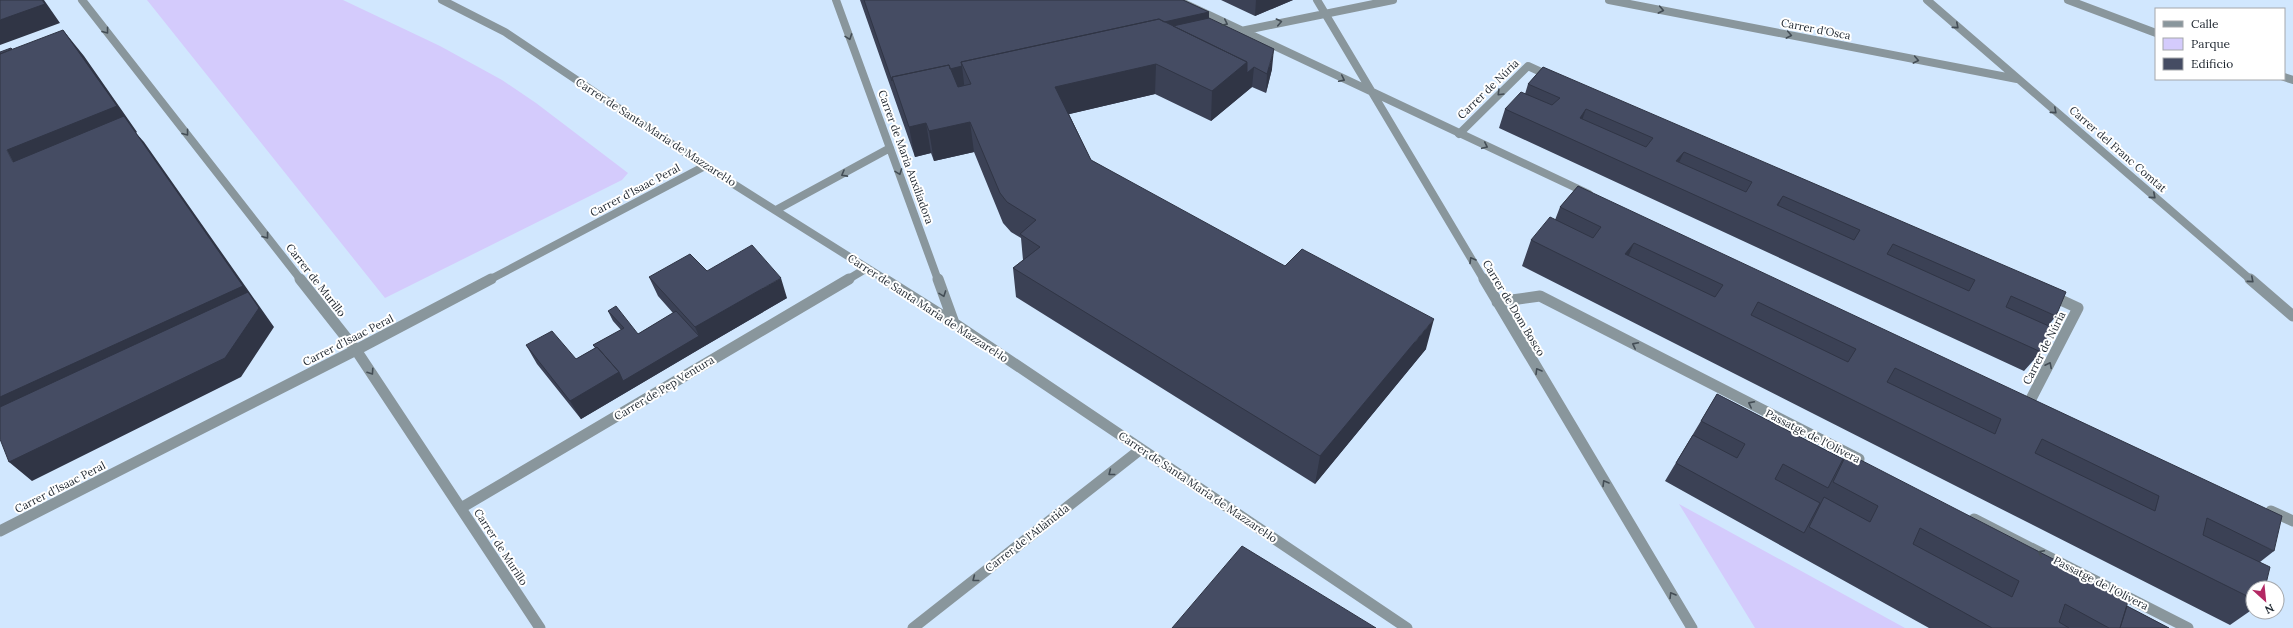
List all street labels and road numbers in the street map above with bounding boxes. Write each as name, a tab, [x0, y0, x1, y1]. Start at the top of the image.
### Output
street label: Carrer d'Osca	[1780, 15, 1852, 43]
street label: Carrer de Núria	[1454, 56, 1522, 122]
street label: Carrer de Santa Maria de Mazzarel·lo	[573, 75, 739, 189]
street label: Carrer de Maria Auxiliadora	[875, 88, 937, 226]
street label: Carrer del Franc Comtat	[2066, 103, 2170, 196]
street label: Carrer d'Isaac Peral	[588, 160, 682, 220]
street label: Carrer de Murillo	[283, 241, 349, 319]
street label: Carrer de Santa Maria de Mazzarel·lo	[845, 251, 1011, 365]
street label: Carrer de Dom Bosco	[1480, 257, 1548, 359]
street label: Carrer de Núria	[2020, 309, 2069, 387]
street label: Carrer d'Isaac Peral	[300, 311, 396, 369]
street label: Carrer de Pep Ventura	[611, 352, 717, 423]
street label: Passatge de l'Olivera	[1763, 406, 1863, 466]
street label: Carrer de Santa Maria de Mazzarel·lo	[1116, 428, 1280, 546]
street label: Carrer d'Isaac Peral	[12, 458, 108, 516]
street label: Carrer de l'Atlàntida	[982, 501, 1072, 575]
street label: Carrer de Murillo	[471, 506, 531, 588]
street label: Passatge de l'Olivera	[2051, 553, 2151, 613]

